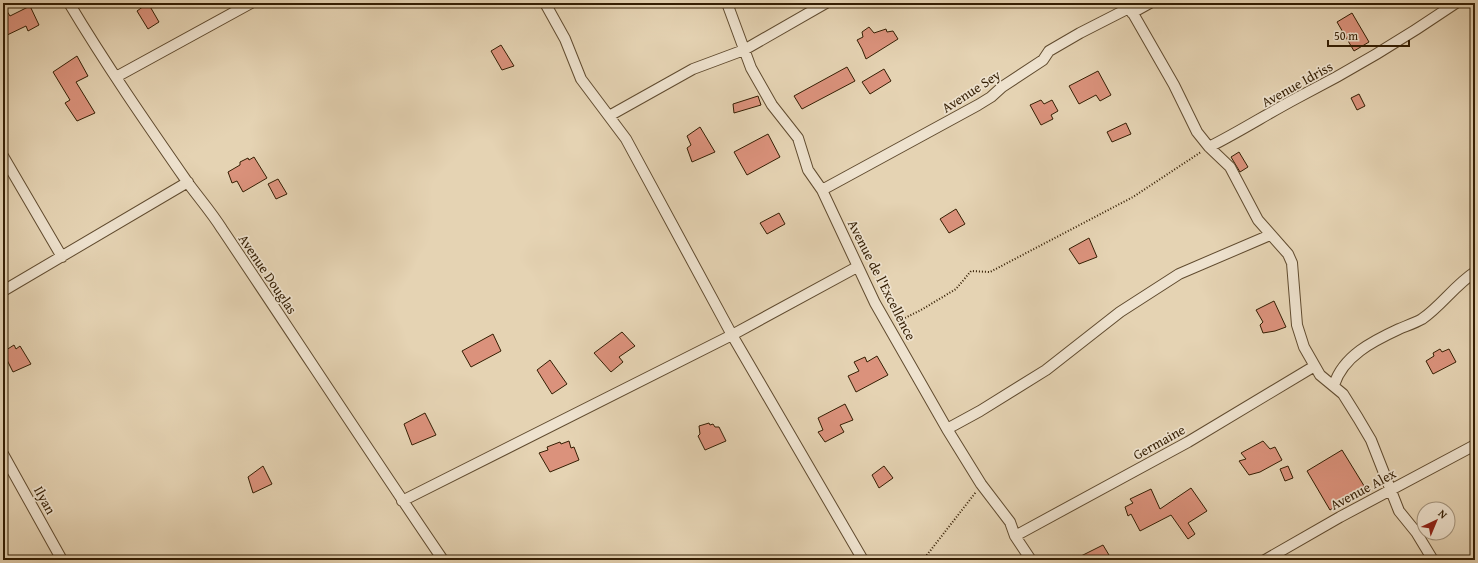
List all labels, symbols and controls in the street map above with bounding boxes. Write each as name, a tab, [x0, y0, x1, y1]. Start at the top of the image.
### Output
scale bar	[1328, 22, 1409, 48]
text: 50 m	[1334, 27, 1358, 44]
street label: Avenue Idriss	[1258, 56, 1336, 112]
street label: Avenue Sey	[938, 64, 1004, 117]
street label: Avenue de l'Excellence	[843, 216, 921, 344]
street label: Avenue Douglas	[234, 230, 302, 318]
street label: Germaine	[1129, 419, 1189, 465]
street label: Avenue Alex	[1327, 463, 1400, 515]
street label: Ilyan	[29, 482, 61, 518]
north arrow	[1416, 501, 1456, 541]
text: N	[1435, 505, 1452, 523]

